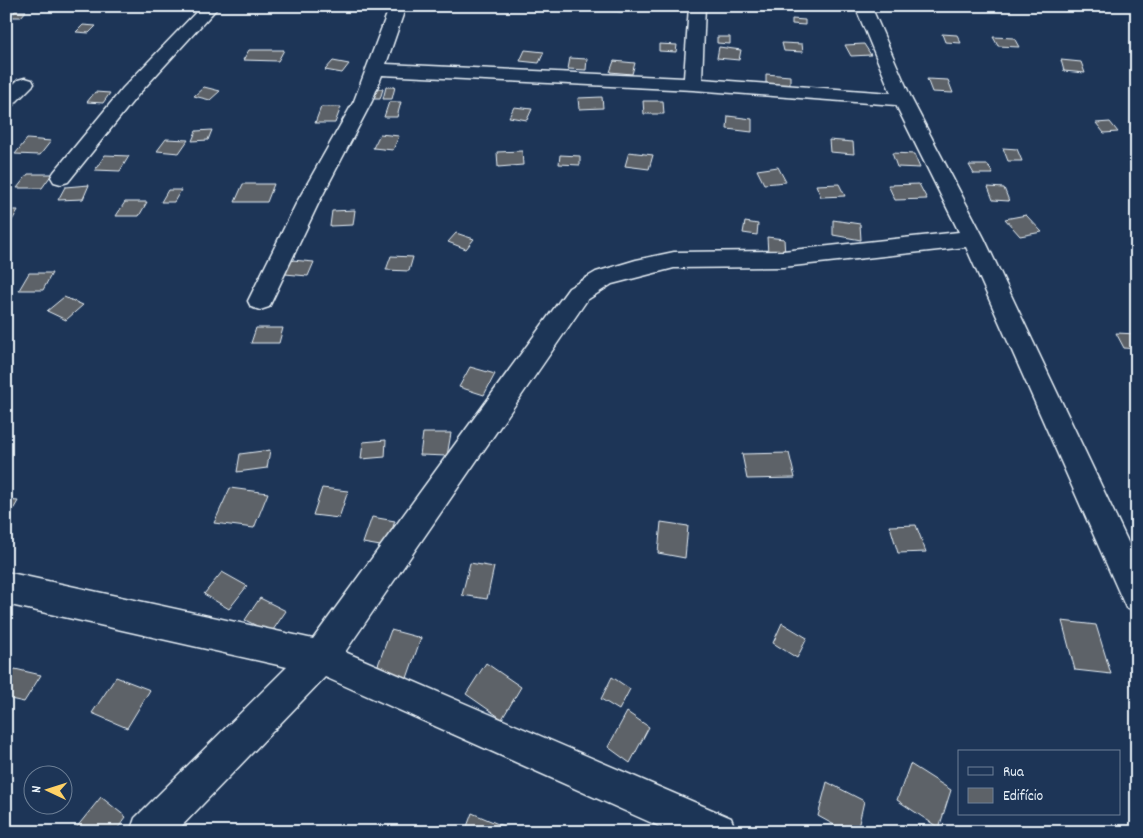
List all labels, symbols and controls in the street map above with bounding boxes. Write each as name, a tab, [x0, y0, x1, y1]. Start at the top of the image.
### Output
legend	[958, 750, 1120, 816]
text: Rua	[1003, 762, 1025, 784]
north arrow	[22, 766, 72, 816]
text: N	[27, 785, 47, 793]
text: Edifício	[1003, 786, 1043, 808]

